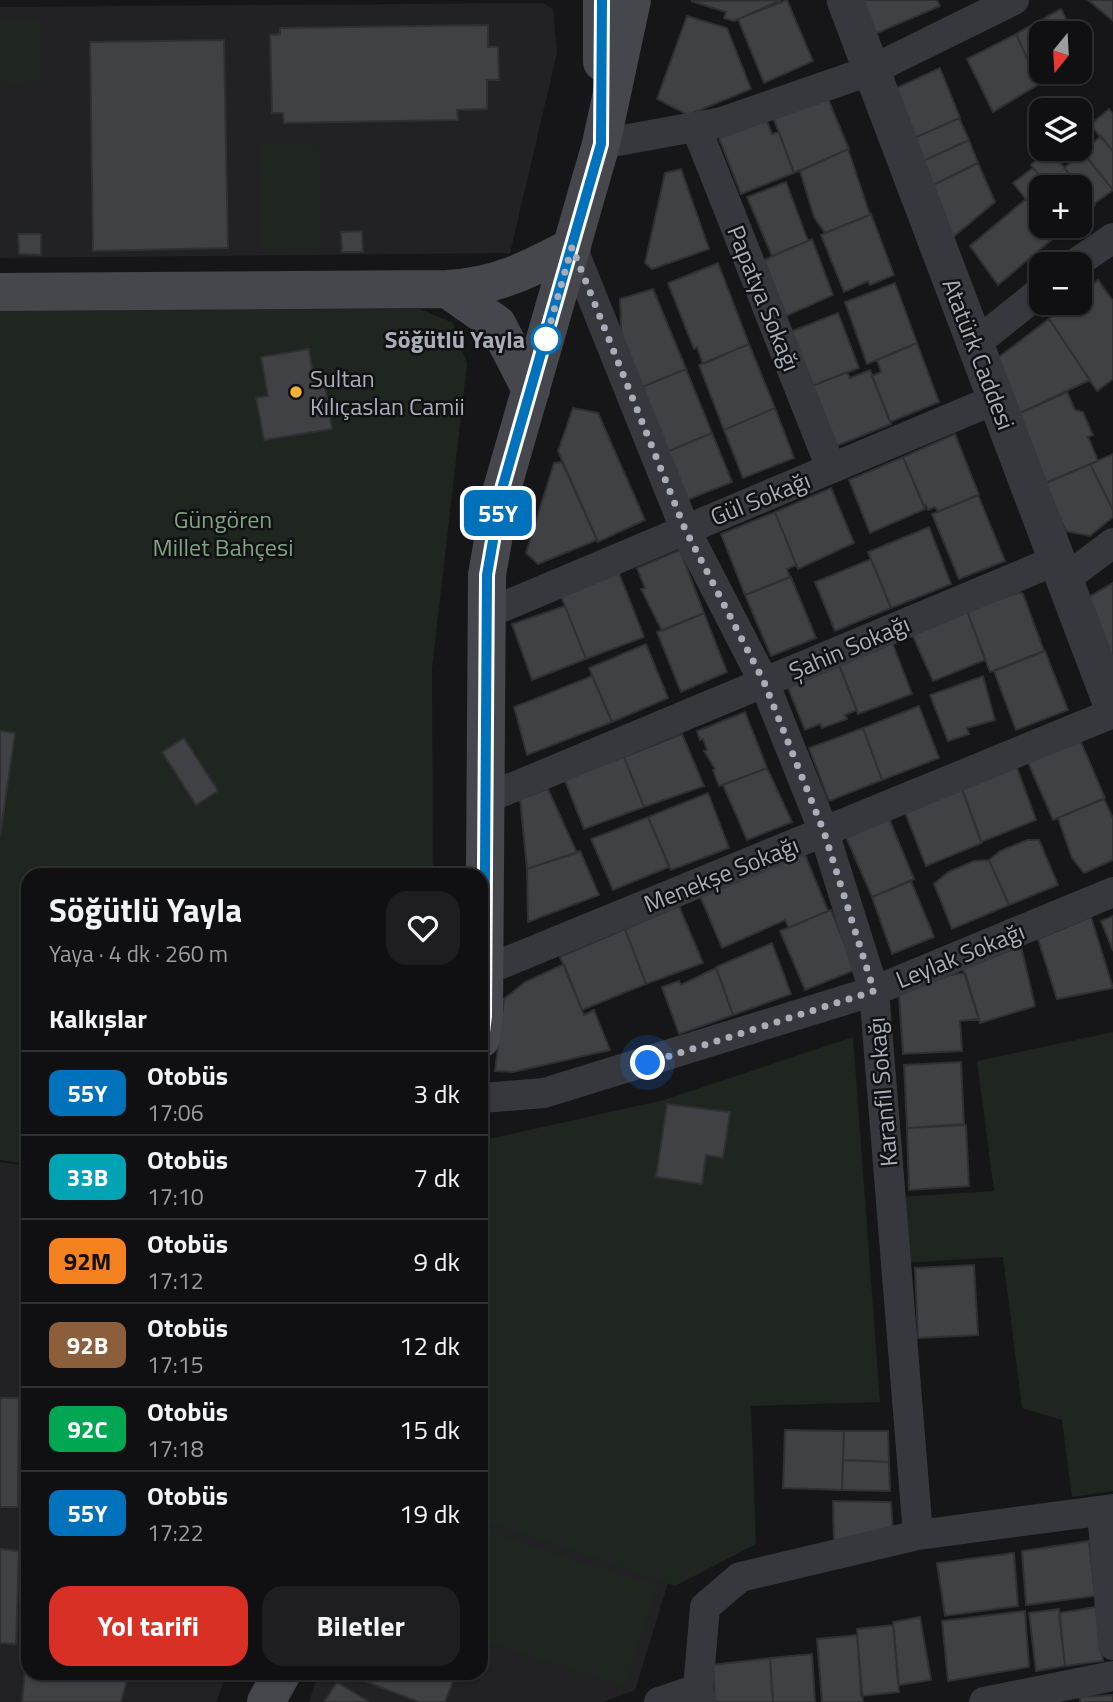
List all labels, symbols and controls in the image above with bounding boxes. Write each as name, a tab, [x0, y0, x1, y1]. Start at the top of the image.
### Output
north arrow	[1029, 21, 1092, 84]
map controls	[1029, 21, 1092, 315]
button: layers	[1029, 98, 1092, 161]
button: +	[1029, 175, 1092, 238]
street label: Papatya Sokağı	[718, 220, 810, 376]
button: −	[1029, 252, 1092, 315]
street label: Atatürk Caddesi	[934, 273, 1024, 435]
place label: Söğütlü Yayla	[385, 321, 525, 357]
marker: Söğütlü Yayla	[531, 324, 561, 354]
place label: Sultan Kılıçaslan Camii	[310, 360, 465, 424]
marker: Sultan Kılıçaslan Camii	[288, 384, 304, 400]
street label: Gül Sokağı	[705, 462, 815, 534]
line badge: 55Y	[458, 490, 538, 536]
text: 55Y	[478, 495, 518, 531]
park label: Güngören Millet Bahçesi	[153, 501, 293, 565]
street label: Şahin Sokağı	[783, 605, 915, 689]
street label: Menekşe Sokağı	[638, 827, 804, 921]
text: Söğütlü Yayla	[49, 885, 242, 935]
button: heart	[386, 891, 460, 965]
street label: Leylak Sokağı	[890, 913, 1030, 997]
text: Yaya · 4 dk · 260 m	[49, 936, 228, 971]
text: Kalkışlar	[49, 999, 147, 1038]
street label: Karanfil Sokağı	[858, 1016, 906, 1168]
your location	[630, 1045, 665, 1080]
text: Otobüs	[147, 1056, 228, 1095]
text: 3 dk	[414, 1074, 460, 1113]
text: 55Y	[67, 1075, 108, 1111]
text: 17:06	[147, 1095, 204, 1130]
text: Otobüs	[147, 1140, 228, 1179]
text: 7 dk	[414, 1158, 460, 1197]
text: 33B	[67, 1159, 108, 1195]
text: 17:10	[147, 1179, 204, 1214]
text: Otobüs	[147, 1224, 228, 1263]
text: 9 dk	[414, 1242, 460, 1281]
text: 92M	[64, 1243, 111, 1279]
text: 17:12	[147, 1263, 204, 1298]
text: Otobüs	[147, 1308, 228, 1347]
text: 12 dk	[399, 1326, 460, 1365]
text: 92B	[67, 1327, 108, 1363]
text: 17:15	[147, 1347, 204, 1382]
text: Otobüs	[147, 1392, 228, 1431]
text: 15 dk	[399, 1410, 460, 1449]
text: 92C	[68, 1411, 107, 1447]
text: 17:18	[147, 1431, 204, 1466]
text: Otobüs	[147, 1476, 228, 1515]
text: 19 dk	[399, 1494, 460, 1533]
text: 55Y	[67, 1495, 108, 1531]
text: 17:22	[147, 1515, 204, 1550]
button: Yol tarifi	[49, 1586, 248, 1666]
button: Biletler	[262, 1586, 460, 1666]

